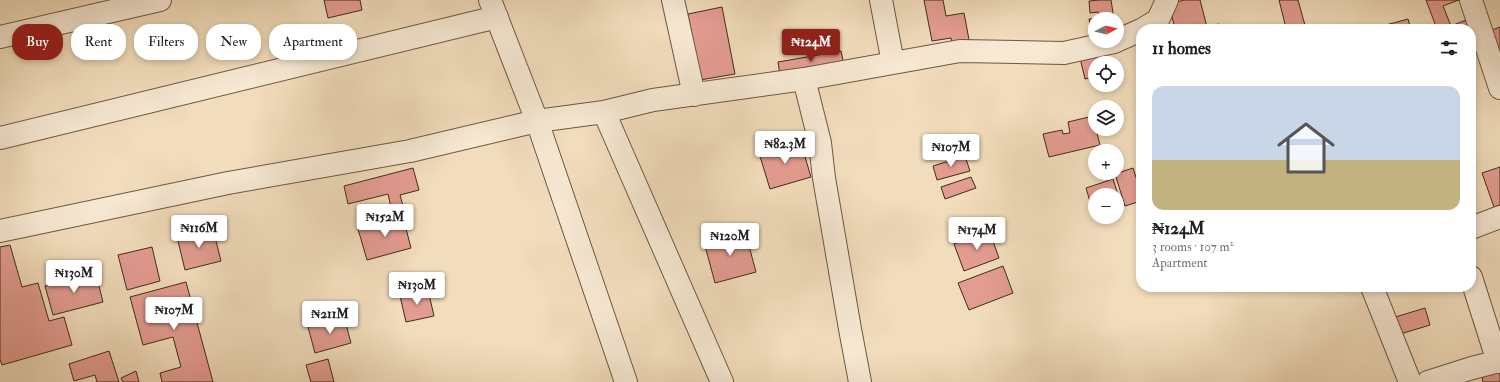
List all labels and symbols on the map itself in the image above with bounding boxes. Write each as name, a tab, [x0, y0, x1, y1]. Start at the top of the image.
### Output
north arrow	[1088, 12, 1124, 48]
pin: ₦124M	[783, 29, 839, 63]
pin: ₦82.3M	[752, 131, 818, 165]
pin: ₦107M	[923, 134, 979, 168]
pin: ₦152M	[357, 204, 413, 238]
pin: ₦116M	[171, 215, 227, 249]
pin: ₦174M	[949, 217, 1005, 251]
pin: ₦120M	[702, 223, 758, 257]
pin: ₦130M	[46, 260, 102, 294]
pin: ₦130M	[389, 272, 445, 306]
pin: ₦107M	[146, 297, 202, 331]
pin: ₦211M	[302, 301, 358, 335]

